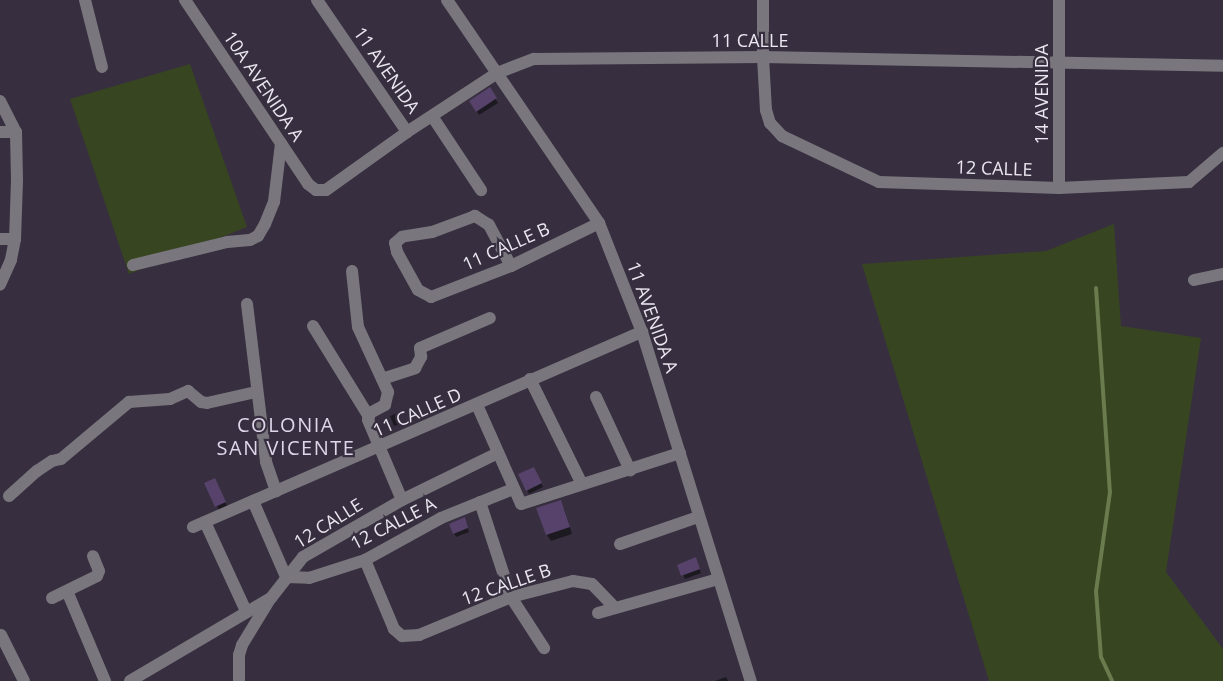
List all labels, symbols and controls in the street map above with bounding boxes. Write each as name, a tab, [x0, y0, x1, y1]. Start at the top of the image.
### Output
street label: 11 AVENIDA	[349, 23, 425, 117]
street label: 10A AVENIDA A	[219, 27, 309, 145]
street label: 11 CALLE	[712, 29, 788, 51]
street label: 14 AVENIDA	[1030, 44, 1052, 144]
street label: 12 CALLE	[955, 156, 1033, 180]
street label: 11 CALLE B	[459, 217, 553, 275]
street label: 11 AVENIDA A	[623, 259, 683, 375]
street label: 11 CALLE D	[369, 383, 465, 441]
district label: COLONIA SAN VICENTE	[217, 413, 355, 460]
street label: 12 CALLE A	[347, 492, 439, 554]
street label: 12 CALLE	[290, 493, 366, 553]
street label: 12 CALLE B	[458, 559, 554, 609]

